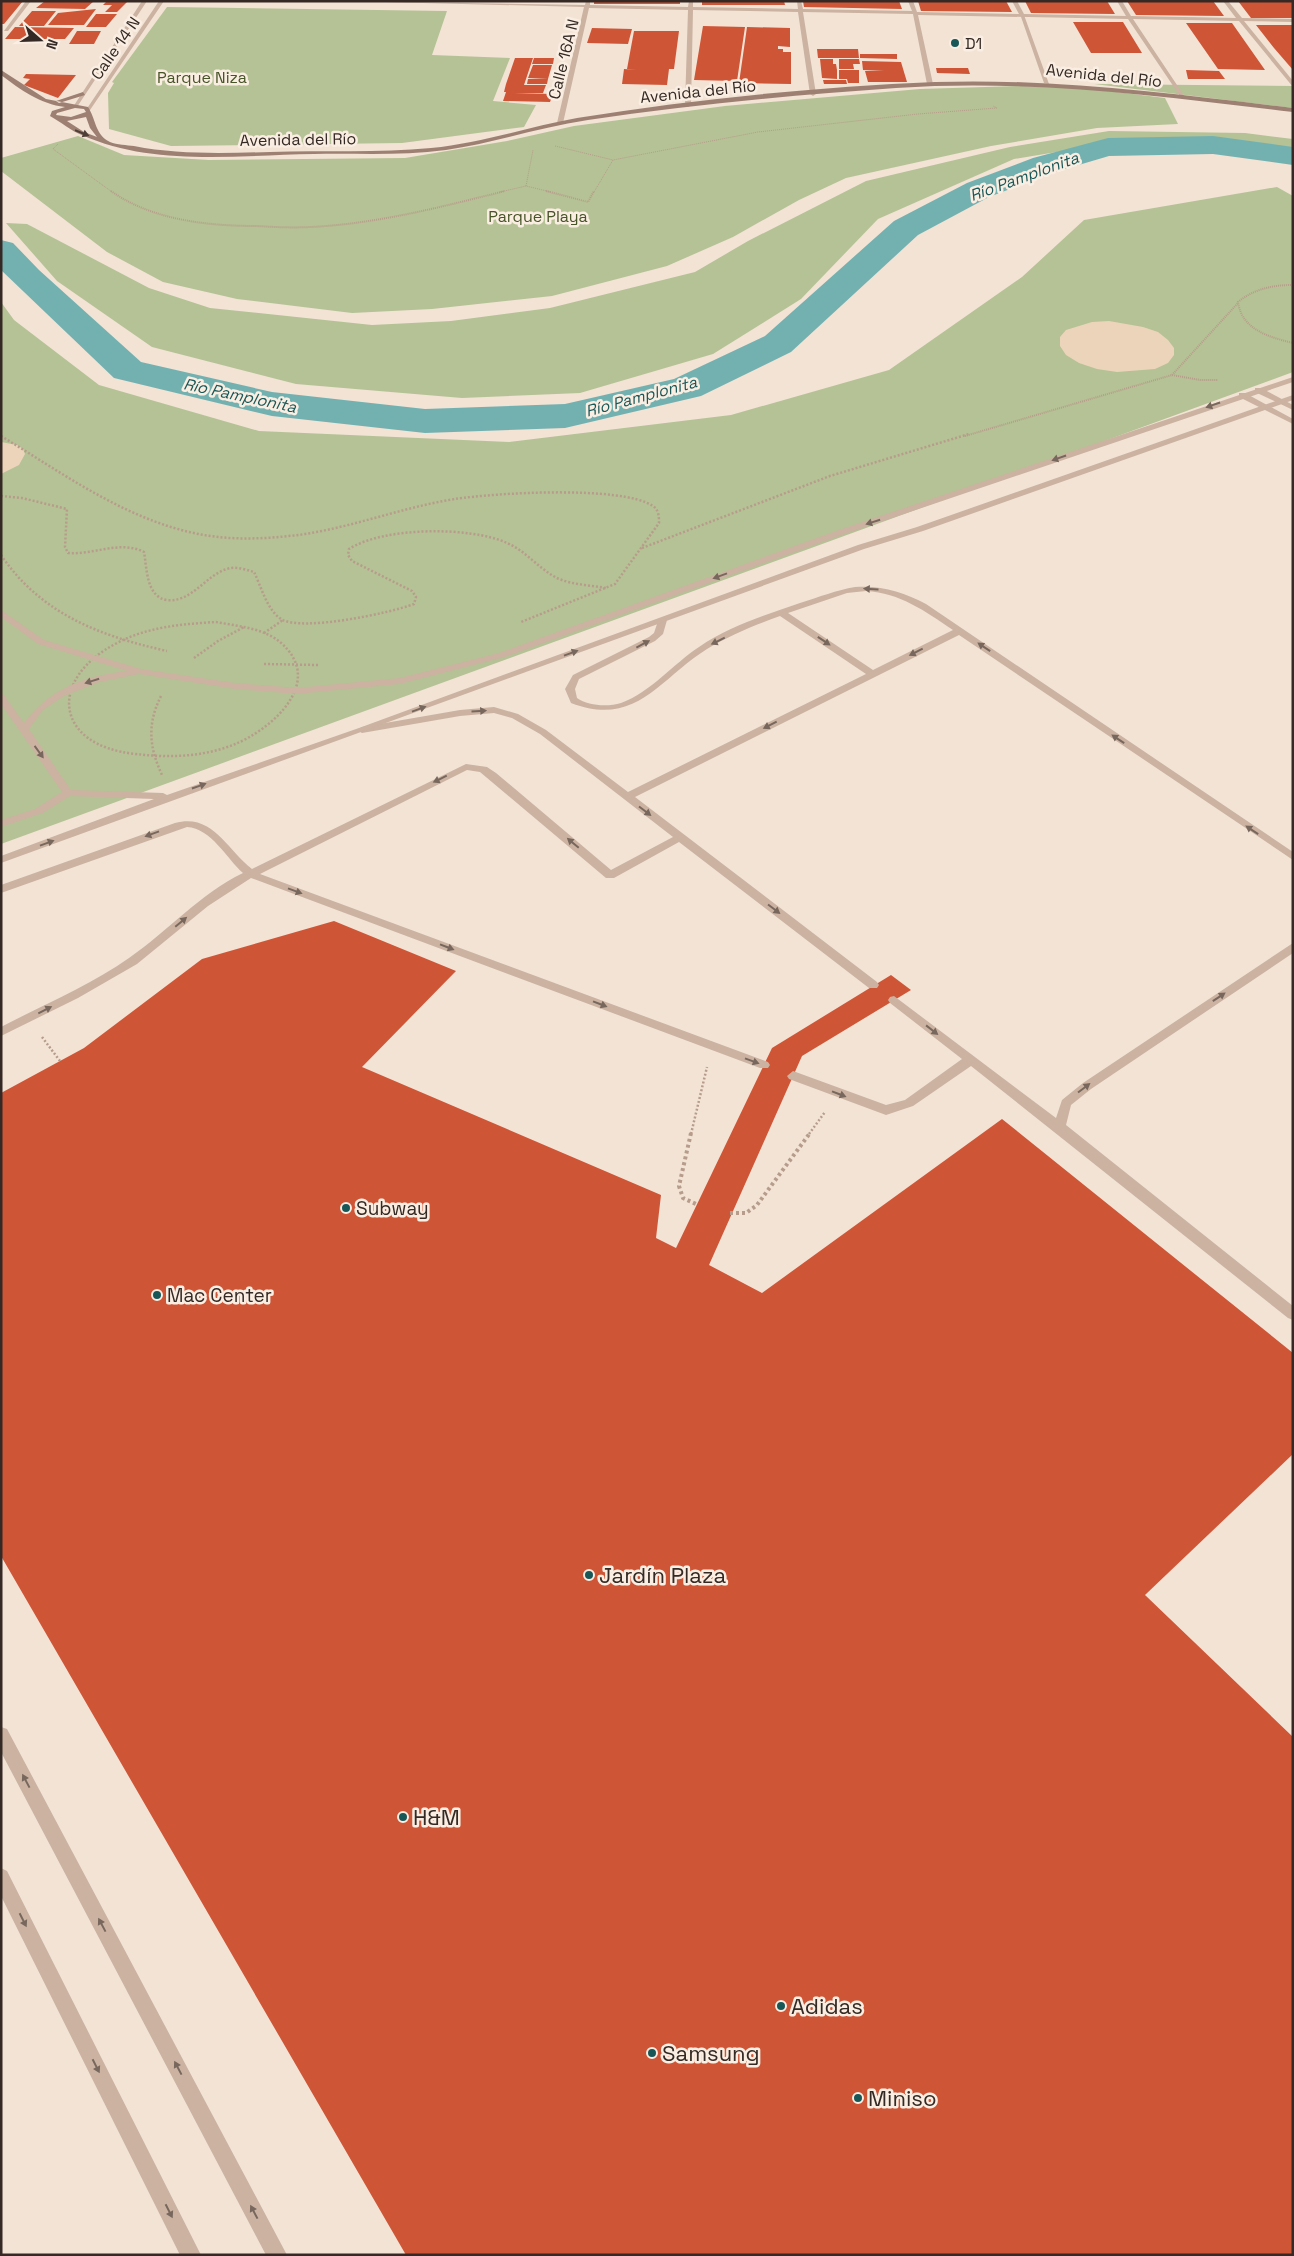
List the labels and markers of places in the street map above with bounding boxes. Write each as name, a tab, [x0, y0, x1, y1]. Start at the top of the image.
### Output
place label: D1	[965, 33, 982, 54]
marker: D1	[949, 37, 961, 49]
place label: Subway	[356, 1196, 429, 1221]
marker: Subway	[340, 1202, 352, 1214]
place label: Mac Center	[167, 1283, 272, 1308]
marker: Mac Center	[151, 1289, 163, 1301]
place label: Jardín Plaza	[599, 1561, 726, 1589]
marker: Jardín Plaza	[583, 1569, 595, 1581]
place label: H&M	[413, 1803, 460, 1831]
marker: H&M	[397, 1811, 409, 1823]
place label: Adidas	[791, 1992, 863, 2020]
marker: Adidas	[775, 2000, 787, 2012]
place label: Samsung	[662, 2039, 760, 2067]
marker: Samsung	[646, 2047, 658, 2059]
place label: Miniso	[868, 2084, 937, 2112]
marker: Miniso	[852, 2092, 864, 2104]

